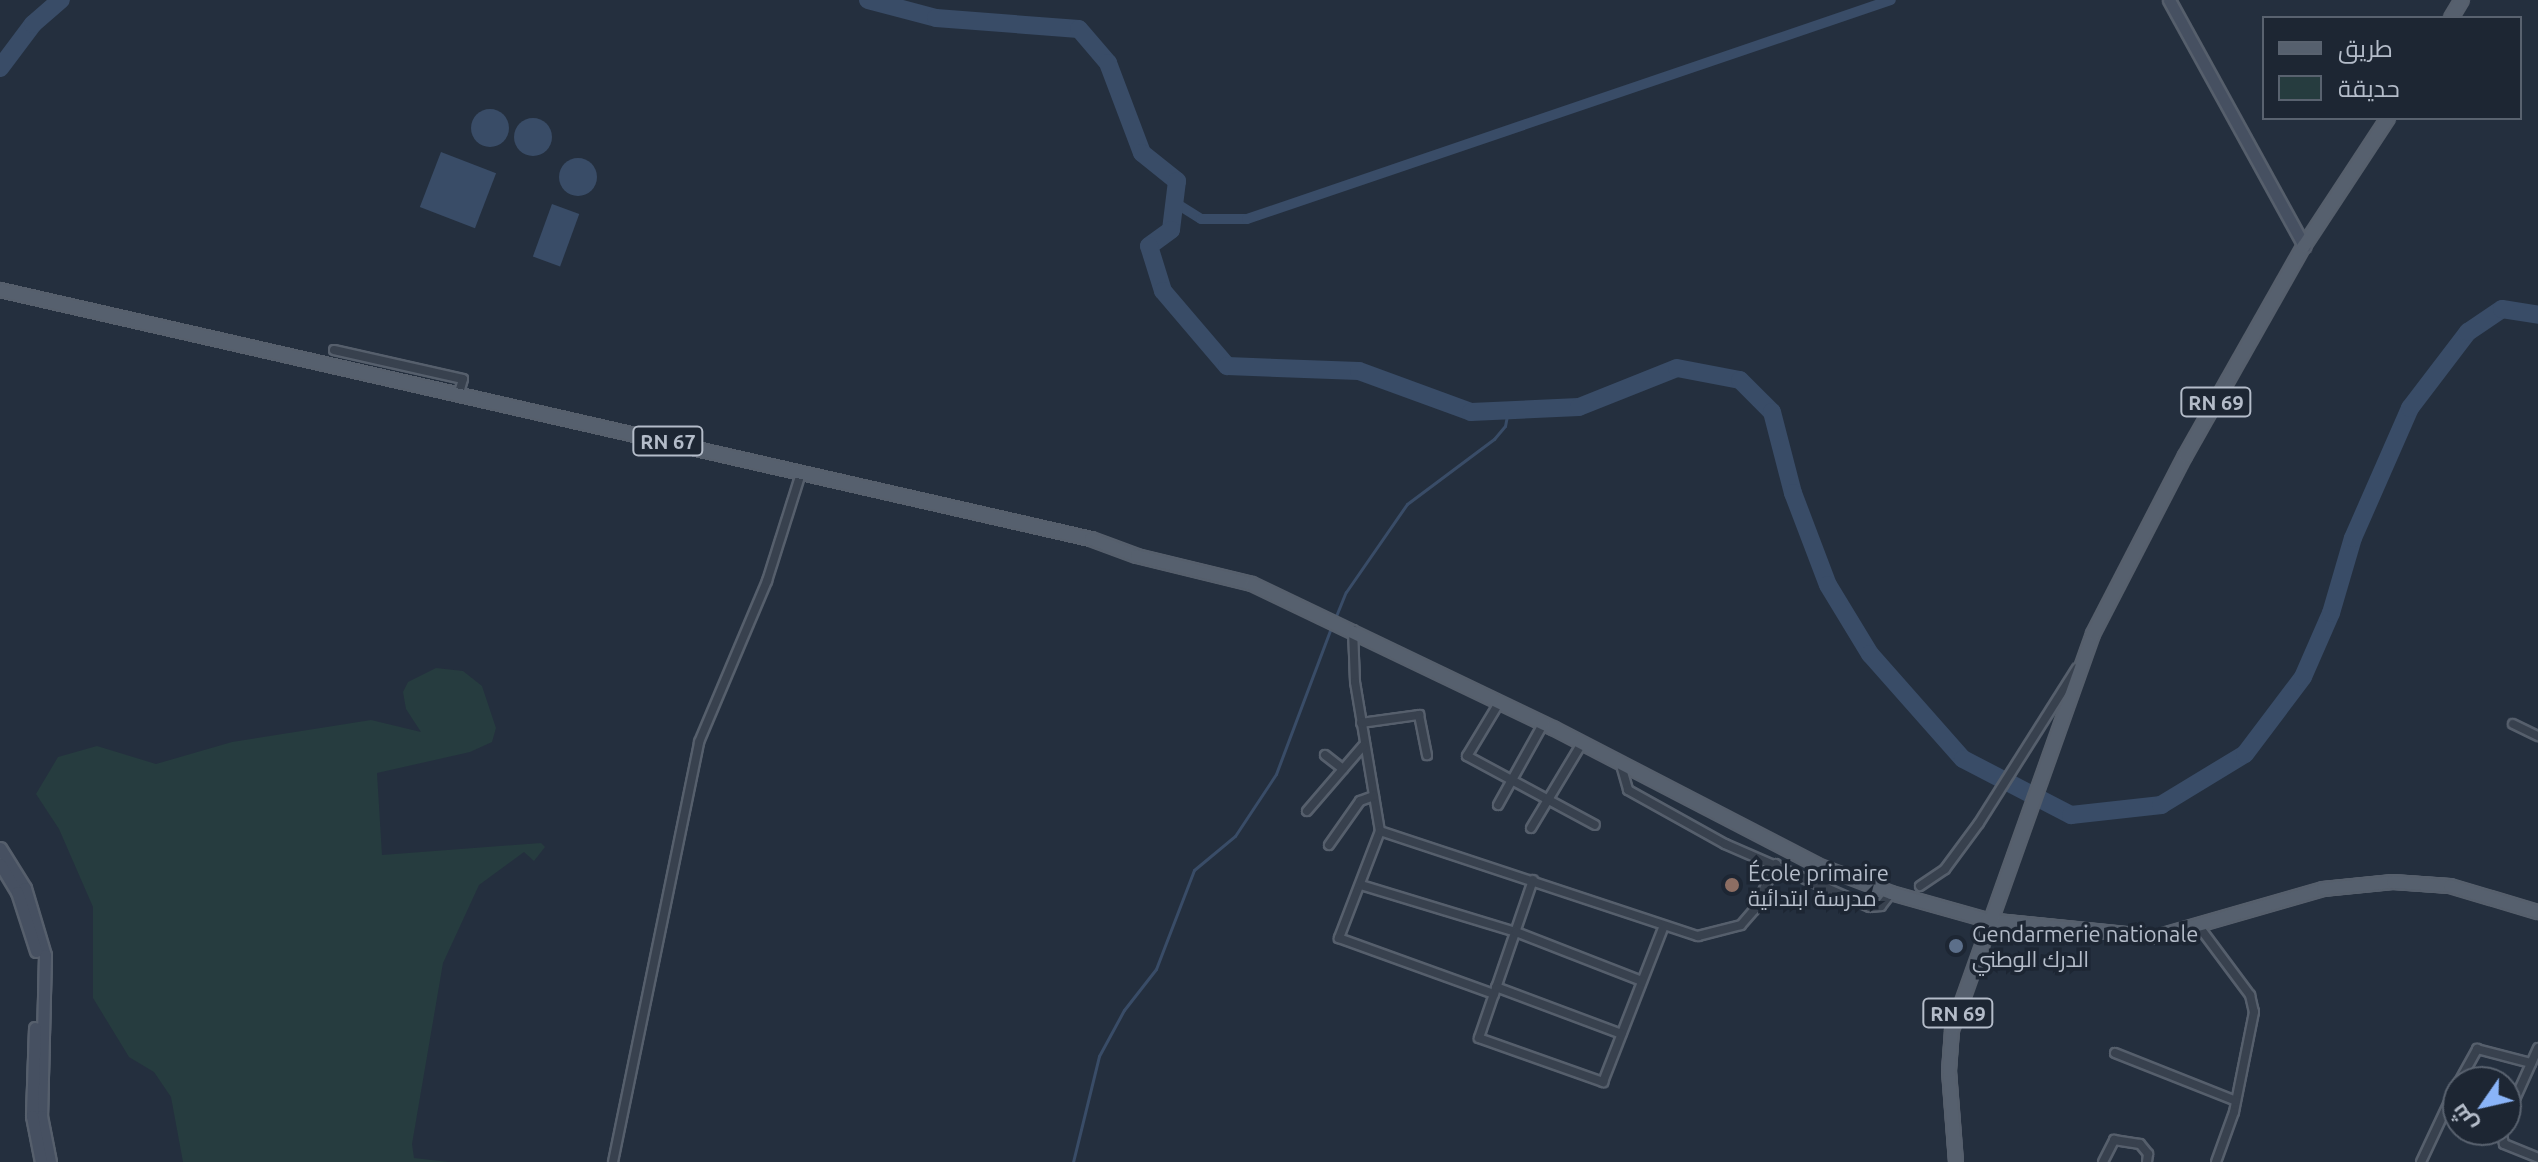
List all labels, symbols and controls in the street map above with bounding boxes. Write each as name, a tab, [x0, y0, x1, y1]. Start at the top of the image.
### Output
legend	[2262, 16, 2522, 120]
text: طريق	[2338, 35, 2393, 62]
text: حديقة	[2338, 75, 2400, 102]
road number: RN 69	[2180, 386, 2252, 418]
road number: RN 67	[632, 425, 704, 457]
place label: École primaire مدرسة ابتدائية	[1748, 859, 1889, 910]
marker: École primaire مدرسة ابتدائية	[1723, 876, 1741, 894]
place label: Gendarmerie nationale الدرك الوطني	[1972, 920, 2198, 972]
marker: Gendarmerie nationale الدرك الوطني	[1947, 937, 1965, 955]
road number: RN 69	[1922, 997, 1994, 1029]
north arrow	[2442, 1066, 2522, 1146]
text: ش	[2445, 1100, 2482, 1137]

